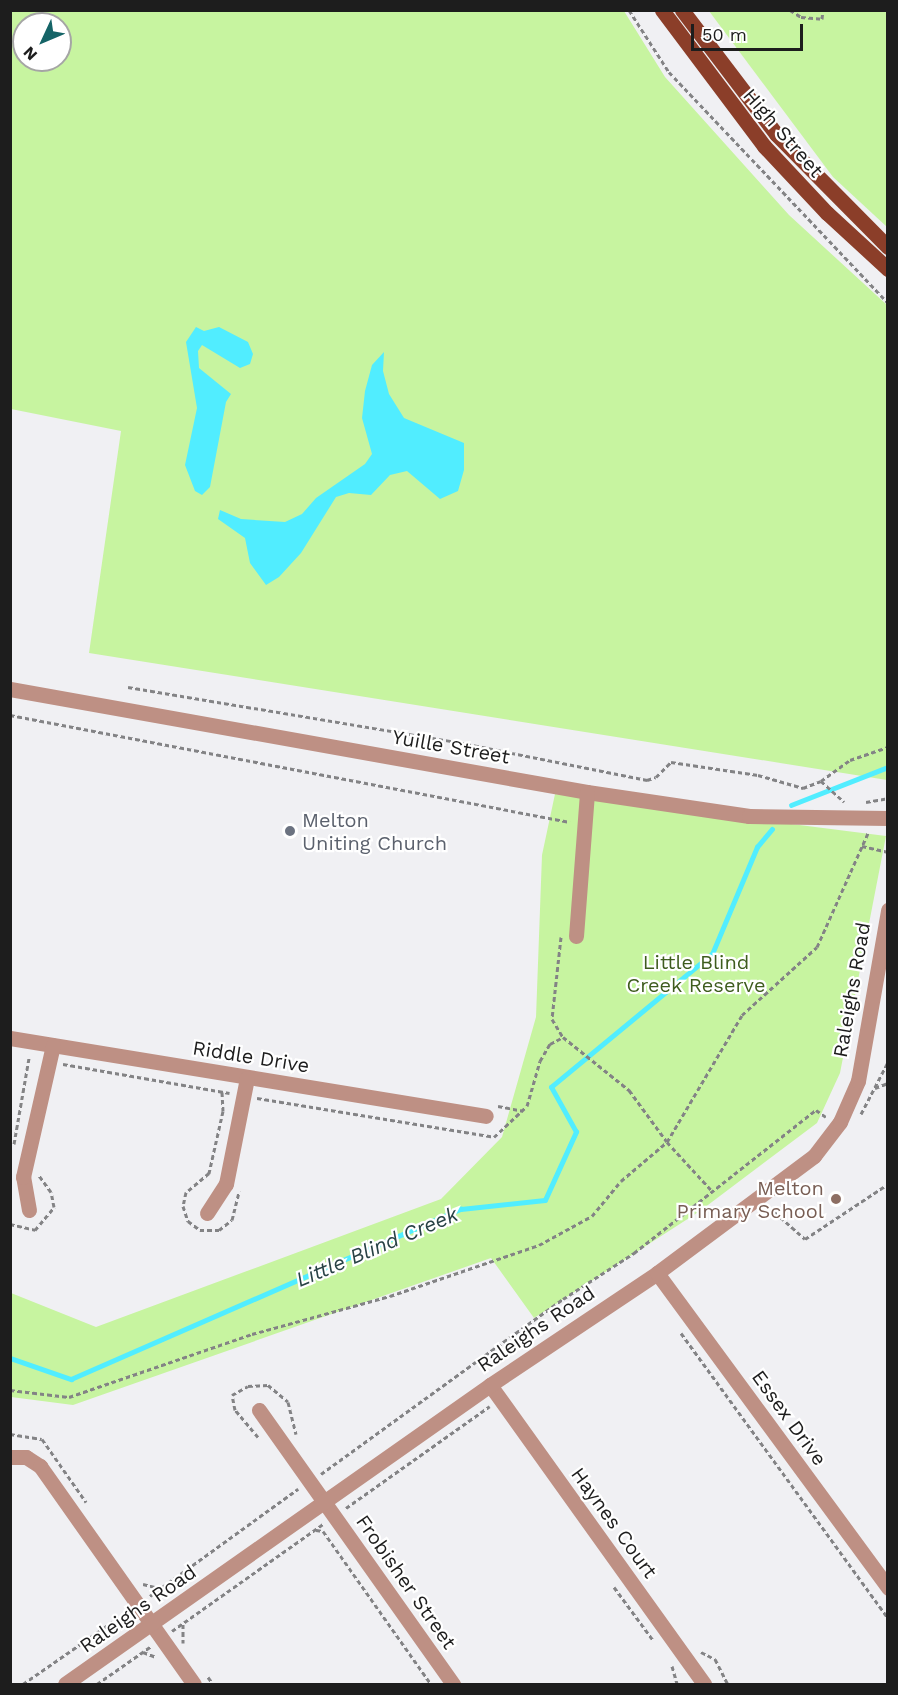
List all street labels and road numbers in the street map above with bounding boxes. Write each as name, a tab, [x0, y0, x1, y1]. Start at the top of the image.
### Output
street label: High Street	[738, 84, 828, 182]
street label: Yuille Street	[390, 725, 512, 769]
street label: Raleighs Road	[828, 921, 876, 1059]
street label: Riddle Drive	[191, 1036, 311, 1078]
street label: Raleighs Road	[473, 1281, 599, 1377]
street label: Essex Drive	[746, 1366, 832, 1470]
street label: Haynes Court	[566, 1463, 662, 1583]
street label: Frobisher Street	[351, 1510, 461, 1654]
street label: Raleighs Road	[75, 1560, 201, 1658]

